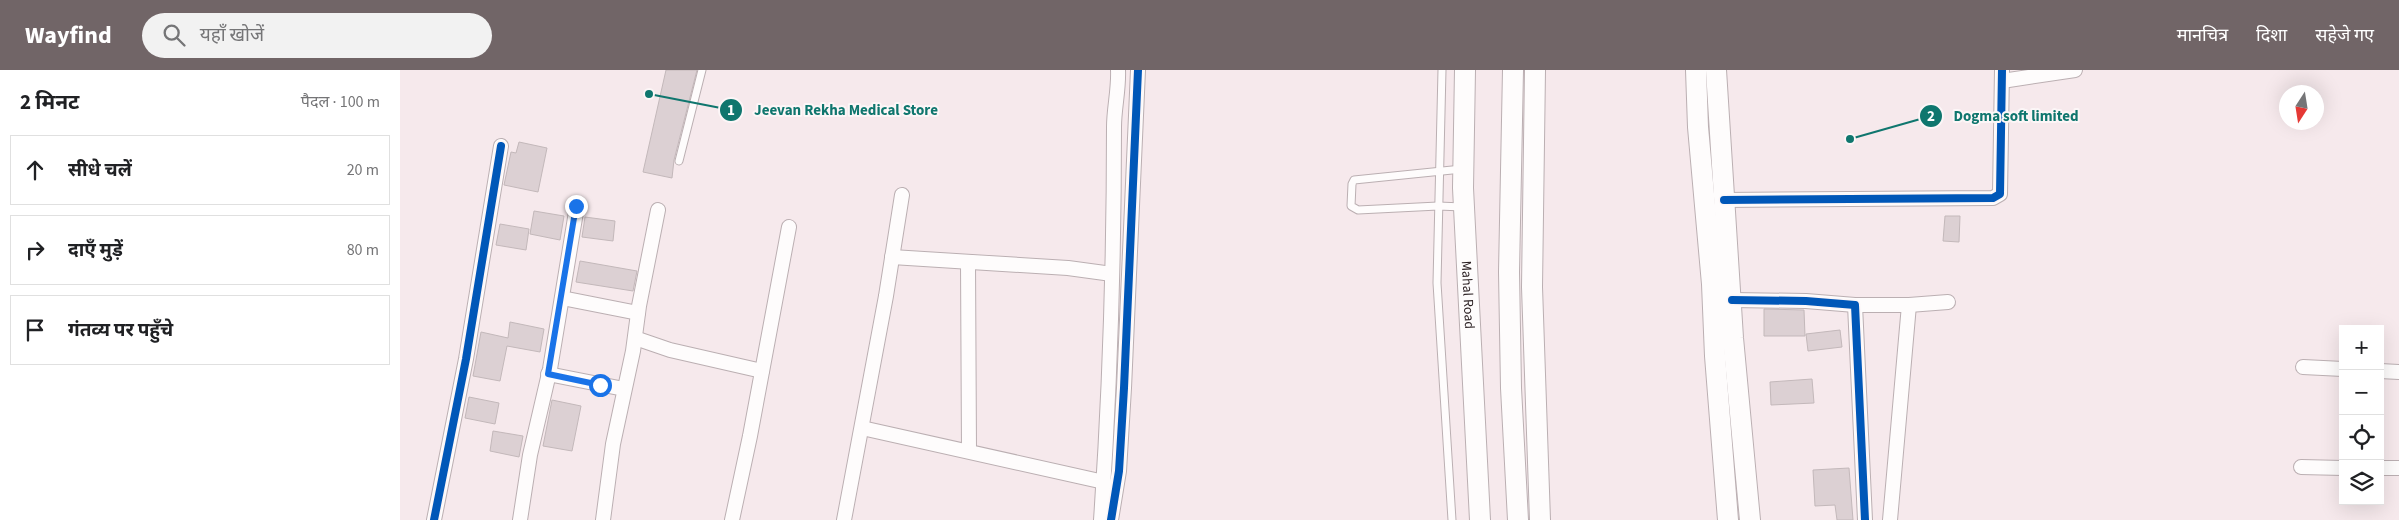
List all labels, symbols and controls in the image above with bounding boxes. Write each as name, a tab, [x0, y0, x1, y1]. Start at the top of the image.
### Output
search box	[142, 13, 492, 58]
text: Wayfind	[25, 18, 112, 53]
icon: search	[160, 21, 188, 49]
text: यहाँ खोजें	[200, 22, 264, 49]
text: मानचित्र	[2177, 23, 2228, 48]
text: दिशा	[2256, 23, 2287, 48]
text: सहेजे गए	[2315, 23, 2374, 48]
north arrow	[2279, 85, 2324, 130]
text: 2 मिनट	[20, 87, 79, 117]
text: पैदल · 100 m	[301, 91, 380, 113]
callout: Jeevan Rekha Medical Store	[719, 95, 948, 125]
text: 1	[727, 100, 735, 121]
text: Jeevan Rekha Medical Store	[754, 100, 938, 121]
callout: Dogma soft limited	[1918, 101, 2088, 131]
text: 2	[1927, 106, 1935, 127]
text: Dogma soft limited	[1953, 106, 2079, 127]
icon: ahead	[21, 156, 49, 184]
text: सीधे चलें	[68, 157, 132, 184]
text: 20 m	[347, 159, 379, 181]
route end	[565, 195, 588, 218]
icon: right	[21, 236, 49, 264]
text: दाएँ मुड़ें	[68, 237, 123, 264]
text: 80 m	[347, 239, 379, 261]
street label: Mahal Road	[1456, 260, 1479, 330]
icon: arrive	[21, 316, 49, 344]
text: गंतव्य पर पहुँचे	[68, 317, 173, 344]
map controls	[2339, 325, 2384, 505]
button: +	[2339, 325, 2384, 370]
button: −	[2339, 370, 2384, 415]
route start	[589, 374, 612, 397]
button: locate	[2339, 415, 2384, 460]
button: layers	[2339, 460, 2384, 505]

